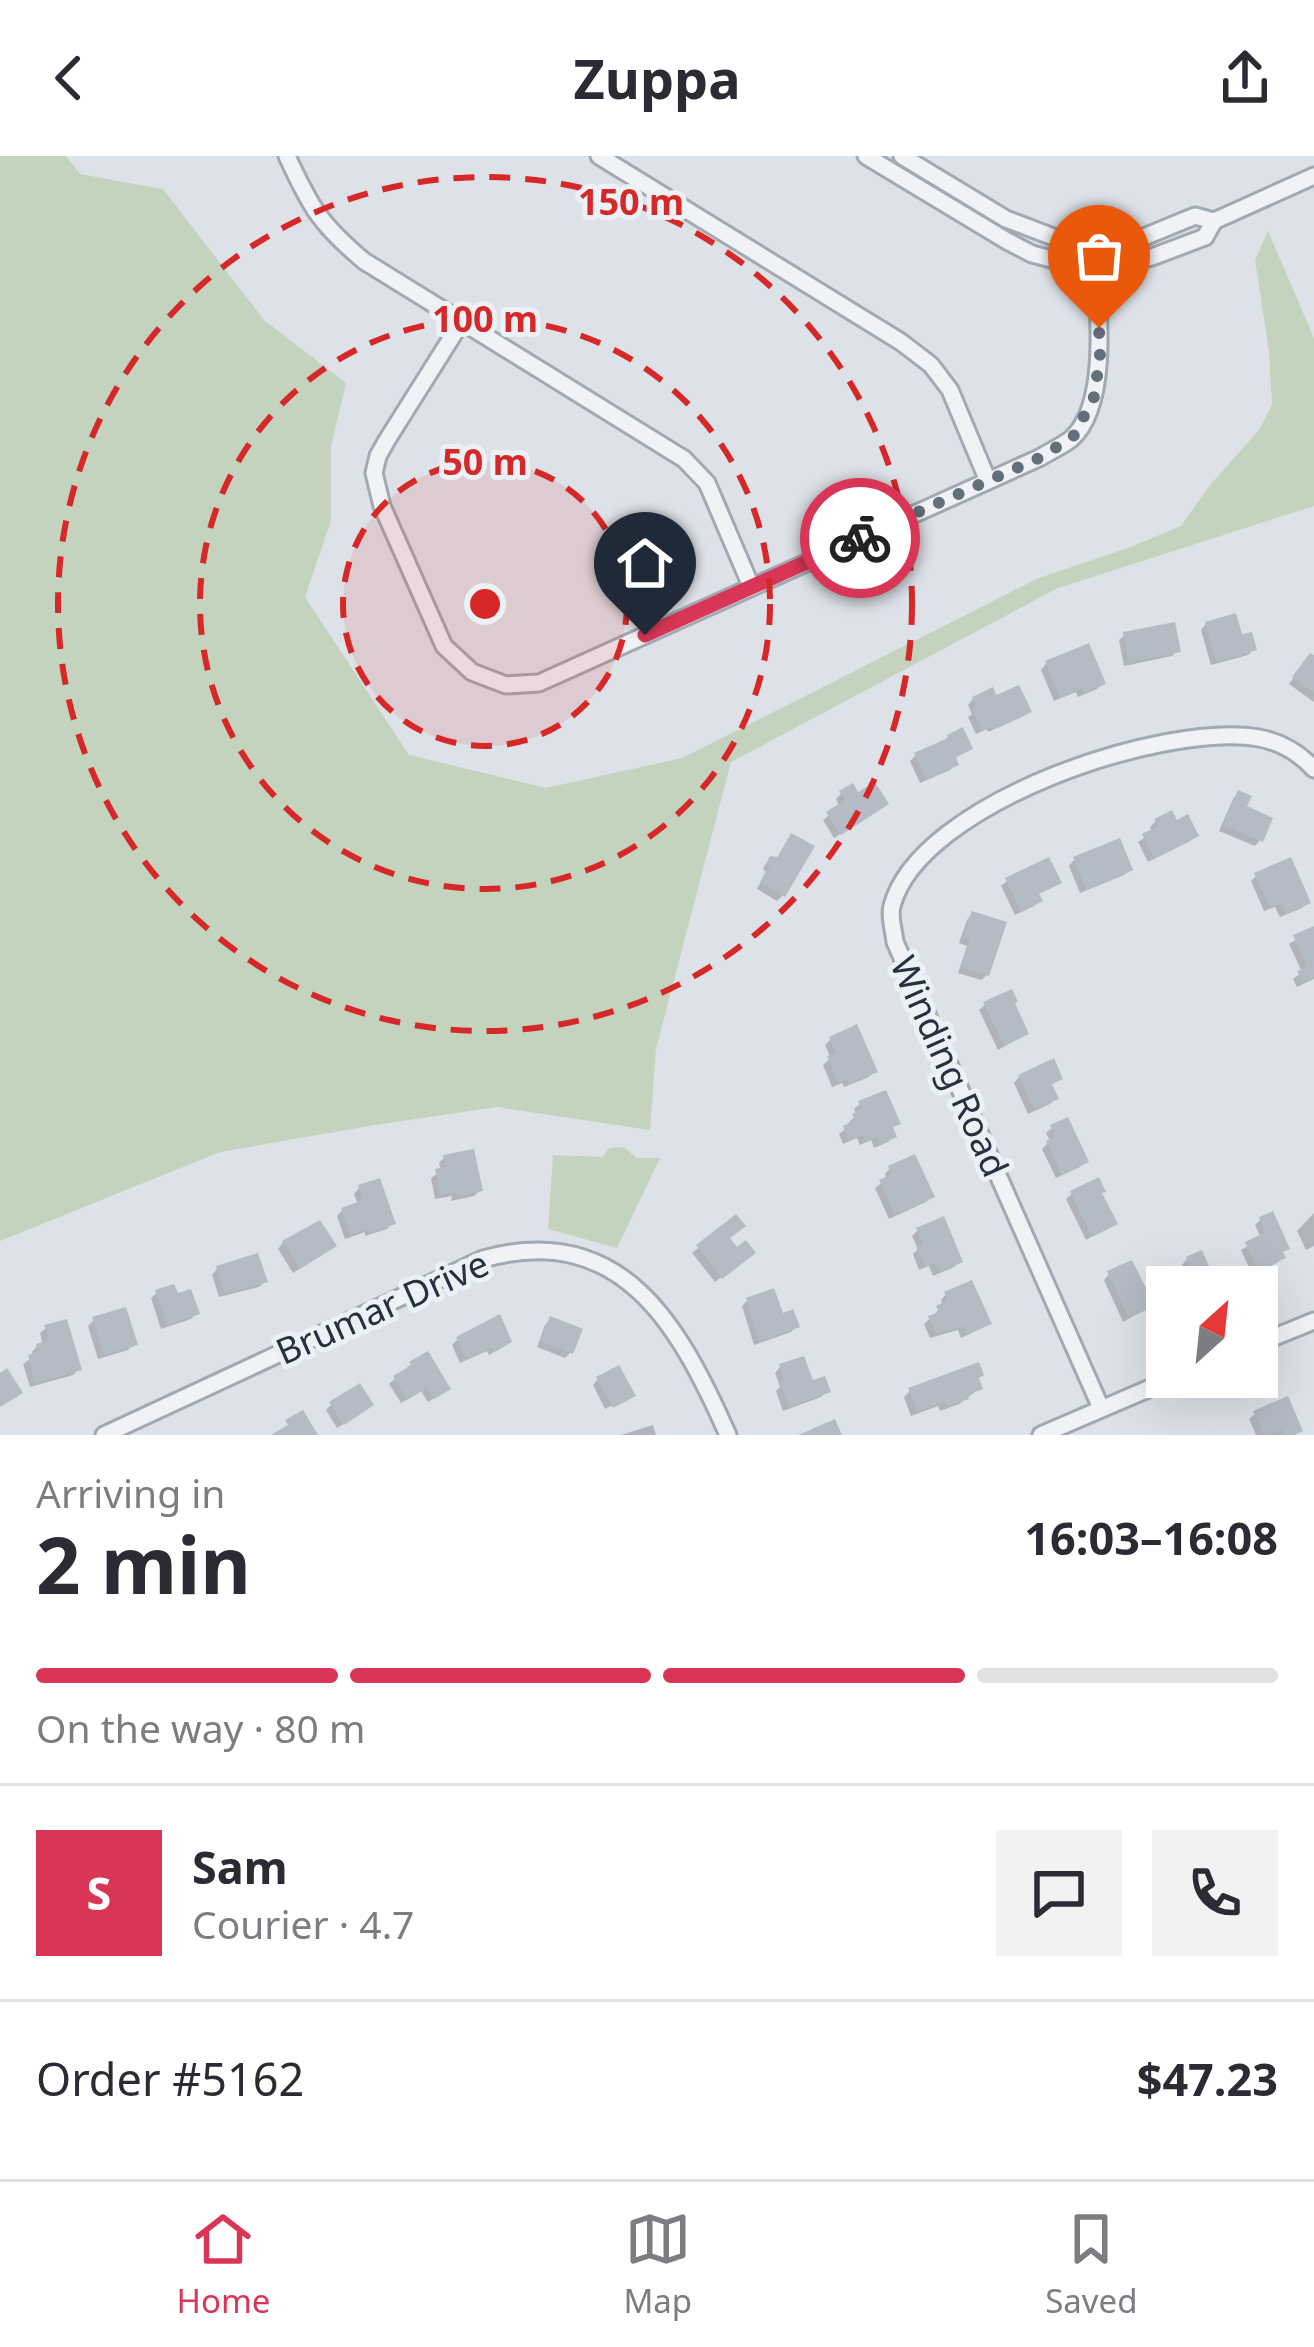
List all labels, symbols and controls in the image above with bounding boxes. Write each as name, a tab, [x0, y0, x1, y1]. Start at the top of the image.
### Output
text: Zuppa	[574, 41, 740, 115]
icon: back	[36, 45, 102, 111]
icon: share	[1212, 45, 1278, 111]
text: 150 m	[578, 177, 684, 226]
pin	[1048, 205, 1150, 328]
icon: bag	[1066, 223, 1132, 289]
text: 100 m	[432, 294, 538, 343]
text: 50 m	[442, 437, 528, 486]
courier	[800, 478, 920, 598]
icon: bike	[827, 505, 893, 571]
pin	[594, 512, 696, 635]
icon: home	[612, 530, 678, 596]
centre of rings	[464, 583, 506, 625]
street label: Winding Road	[879, 948, 1021, 1184]
street label: Brumar Drive	[268, 1238, 496, 1376]
north arrow	[1146, 1266, 1278, 1398]
map controls	[1146, 1266, 1278, 1398]
text: Arriving in	[36, 1466, 225, 1519]
text: 16:03–16:08	[1024, 1507, 1278, 1568]
text: 2 min	[36, 1511, 251, 1617]
text: On the way · 80 m	[36, 1701, 365, 1754]
button: chat	[996, 1830, 1122, 1956]
button: phone	[1152, 1830, 1278, 1956]
text: Sam	[192, 1836, 288, 1897]
text: S	[87, 1862, 111, 1923]
text: Courier · 4.7	[192, 1897, 414, 1950]
text: Order #5162	[36, 2048, 304, 2109]
text: $47.23	[1137, 2048, 1278, 2109]
tab: Home	[177, 2206, 270, 2323]
tab: Map	[623, 2206, 692, 2323]
tab: Saved	[1045, 2206, 1137, 2323]

